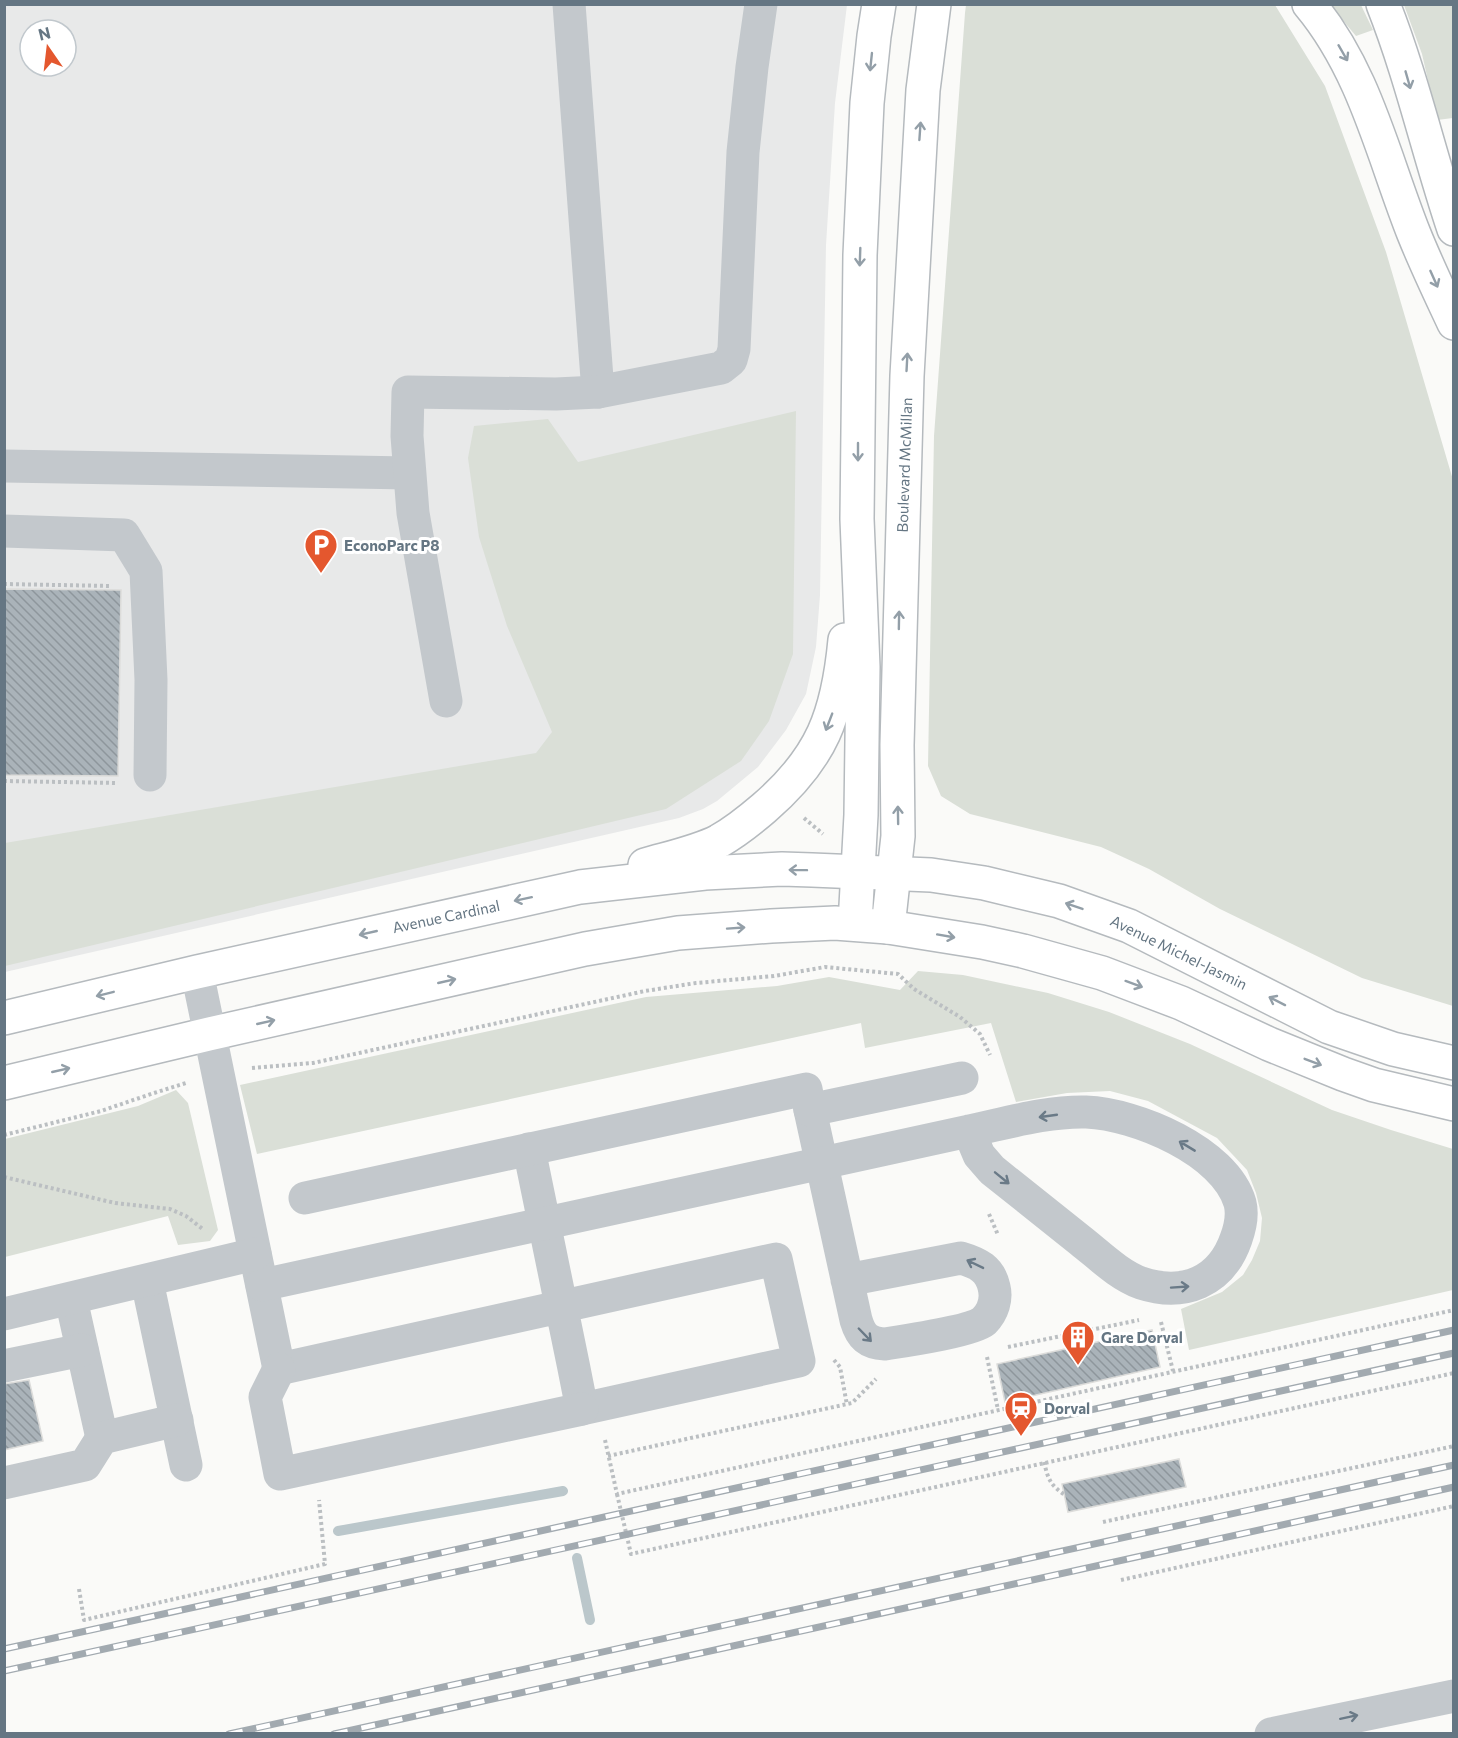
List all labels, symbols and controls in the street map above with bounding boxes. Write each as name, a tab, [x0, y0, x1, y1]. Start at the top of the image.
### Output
north arrow	[18, 18, 78, 78]
text: N	[36, 22, 52, 44]
one-way arrow	[1337, 44, 1349, 61]
one-way arrow	[865, 52, 876, 72]
one-way arrow	[1403, 70, 1414, 89]
one-way arrow	[915, 121, 926, 141]
one-way arrow	[854, 247, 865, 267]
one-way arrow	[1429, 269, 1440, 287]
one-way arrow	[902, 353, 913, 373]
street label: Boulevard McMillan	[893, 397, 915, 533]
one-way arrow	[852, 442, 863, 462]
parking icon: EconoParc P8	[303, 527, 339, 574]
place label: EconoParc P8	[344, 536, 440, 554]
one-way arrow	[893, 611, 905, 631]
one-way arrow	[822, 712, 833, 730]
one-way arrow	[892, 806, 904, 826]
one-way arrow	[789, 864, 809, 876]
one-way arrow	[514, 894, 533, 905]
street label: Avenue Cardinal	[391, 896, 501, 936]
one-way arrow	[1065, 899, 1084, 910]
street label: Avenue Michel-Jasmin	[1108, 911, 1250, 993]
one-way arrow	[726, 922, 746, 933]
one-way arrow	[359, 928, 378, 939]
one-way arrow	[935, 931, 955, 942]
one-way arrow	[438, 975, 457, 987]
one-way arrow	[1124, 980, 1143, 991]
one-way arrow	[96, 988, 115, 1000]
one-way arrow	[1268, 995, 1286, 1006]
one-way arrow	[257, 1015, 276, 1027]
one-way arrow	[1303, 1057, 1322, 1068]
one-way arrow	[52, 1063, 71, 1075]
one-way arrow	[1038, 1110, 1058, 1121]
one-way arrow	[1179, 1139, 1196, 1151]
one-way arrow	[993, 1171, 1009, 1184]
one-way arrow	[966, 1257, 984, 1269]
one-way arrow	[1170, 1281, 1190, 1292]
building icon: Gare Dorval	[1060, 1319, 1096, 1366]
one-way arrow	[858, 1327, 872, 1342]
place label: Gare Dorval	[1101, 1328, 1183, 1346]
station icon: Dorval	[1003, 1390, 1039, 1437]
place label: Dorval	[1044, 1399, 1090, 1417]
one-way arrow	[1339, 1711, 1358, 1722]

